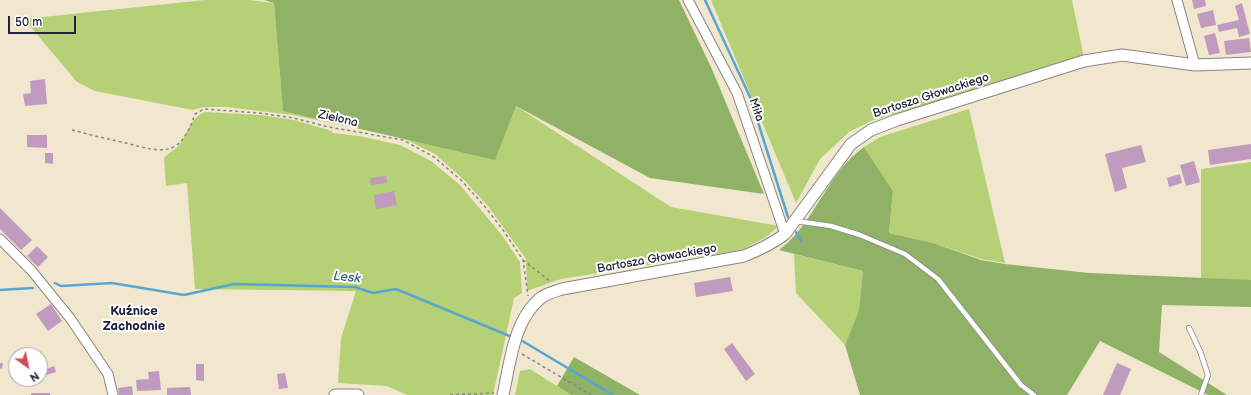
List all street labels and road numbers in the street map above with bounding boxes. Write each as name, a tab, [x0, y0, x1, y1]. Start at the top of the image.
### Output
street label: Bartosza Głowackiego	[871, 70, 991, 122]
street label: Miła	[745, 96, 767, 124]
street label: Zielona	[317, 107, 359, 131]
street label: Bartosza Głowackiego	[596, 241, 718, 277]

